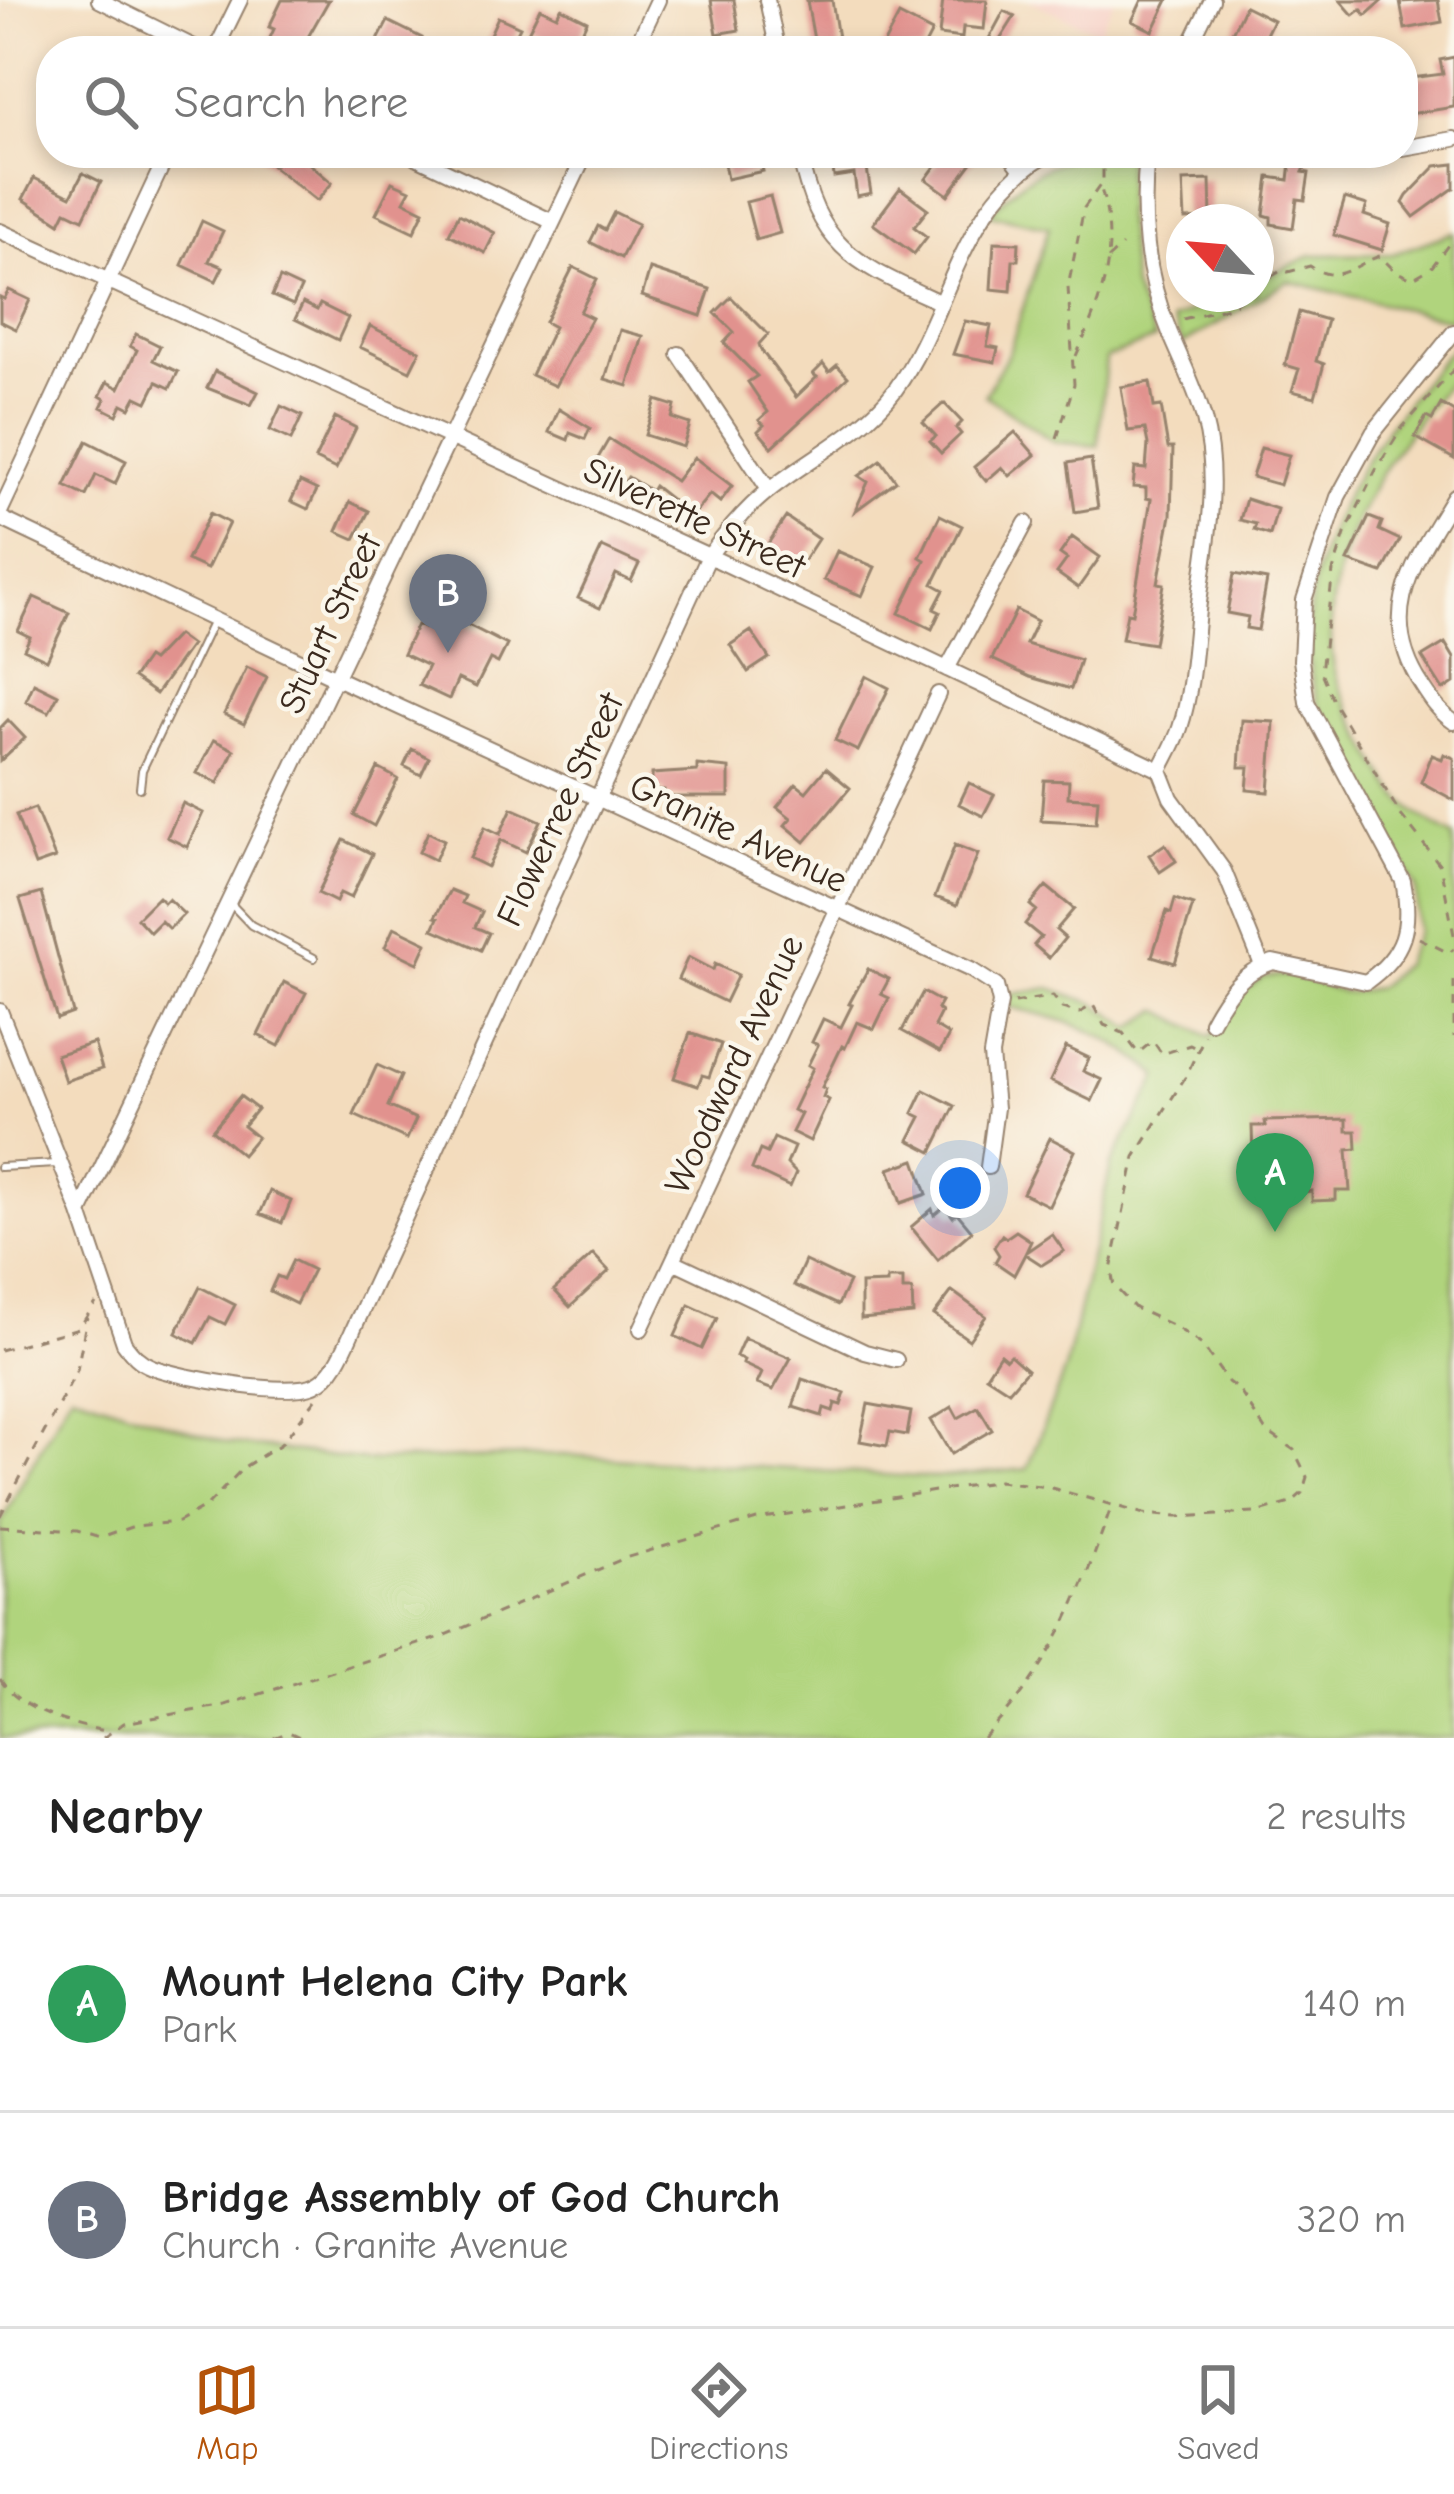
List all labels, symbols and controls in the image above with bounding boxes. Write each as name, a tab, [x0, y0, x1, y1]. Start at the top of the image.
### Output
search box	[36, 36, 1418, 168]
icon: search	[78, 69, 144, 135]
text: Search here	[174, 76, 408, 128]
north arrow	[1166, 204, 1274, 312]
street label: Silverette Street	[577, 449, 813, 588]
street label: Stuart Street	[271, 526, 391, 720]
pin: B	[409, 554, 487, 653]
street label: Flowerree Street	[488, 685, 633, 933]
street label: Granite Avenue	[623, 765, 854, 902]
street label: Woodward Avenue	[657, 929, 812, 1200]
pin: A	[1236, 1133, 1314, 1232]
your location	[930, 1158, 990, 1218]
text: Nearby	[48, 1787, 202, 1846]
text: 2 results	[1266, 1794, 1406, 1839]
text: Mount Helena City Park	[162, 1955, 627, 2007]
text: A	[76, 1981, 98, 2026]
text: 140 m	[1303, 1981, 1406, 2026]
text: Park	[162, 2007, 237, 2052]
text: Bridge Assembly of God Church	[162, 2171, 781, 2223]
text: B	[75, 2197, 99, 2242]
text: 320 m	[1297, 2197, 1406, 2242]
text: Church · Granite Avenue	[162, 2223, 568, 2268]
tab: Map	[194, 2357, 260, 2467]
tab: Directions	[649, 2357, 789, 2467]
tab: Saved	[1177, 2357, 1260, 2467]

